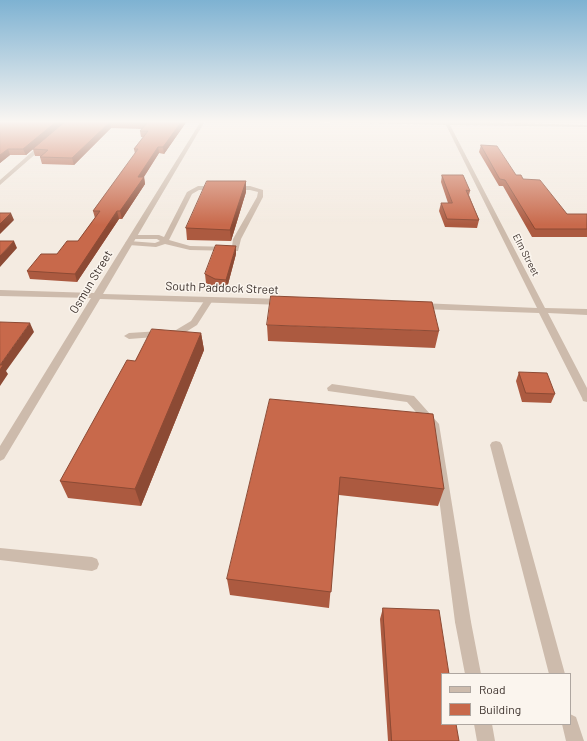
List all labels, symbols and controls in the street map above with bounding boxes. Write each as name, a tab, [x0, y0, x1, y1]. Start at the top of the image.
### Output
street label: Elm Street	[510, 232, 542, 278]
street label: Osmun Street	[66, 248, 116, 316]
street label: South Paddock Street	[165, 279, 279, 297]
legend	[441, 673, 571, 725]
text: Road	[479, 682, 506, 696]
text: Building	[479, 702, 521, 716]

